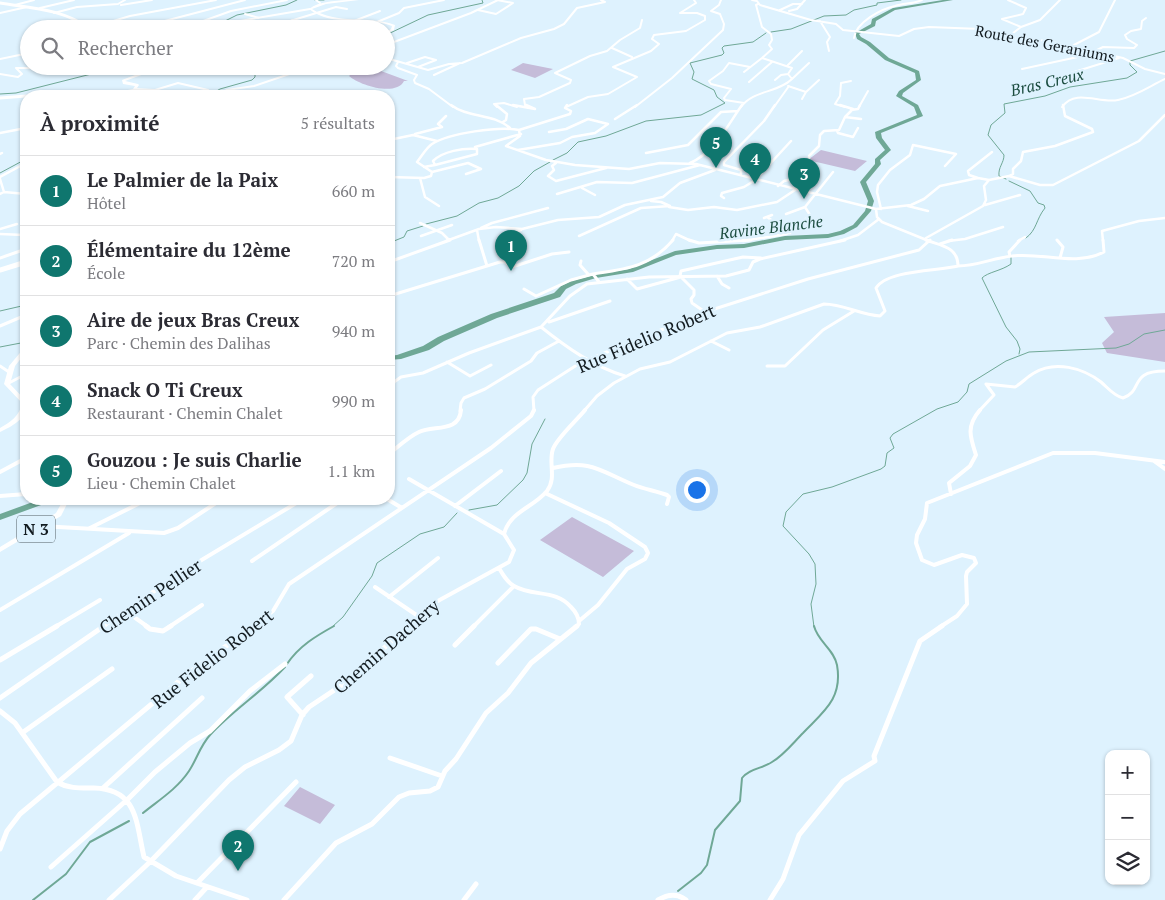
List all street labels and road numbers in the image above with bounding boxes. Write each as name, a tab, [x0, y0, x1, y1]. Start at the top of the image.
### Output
street label: Route des Geraniums	[974, 20, 1116, 66]
street label: Rue Fidelio Robert	[573, 298, 719, 378]
road number: N 3	[17, 516, 55, 542]
street label: Chemin Pellier	[94, 553, 206, 639]
street label: Chemin Dachery	[328, 593, 445, 699]
street label: Rue Fidelio Robert	[146, 603, 278, 713]

